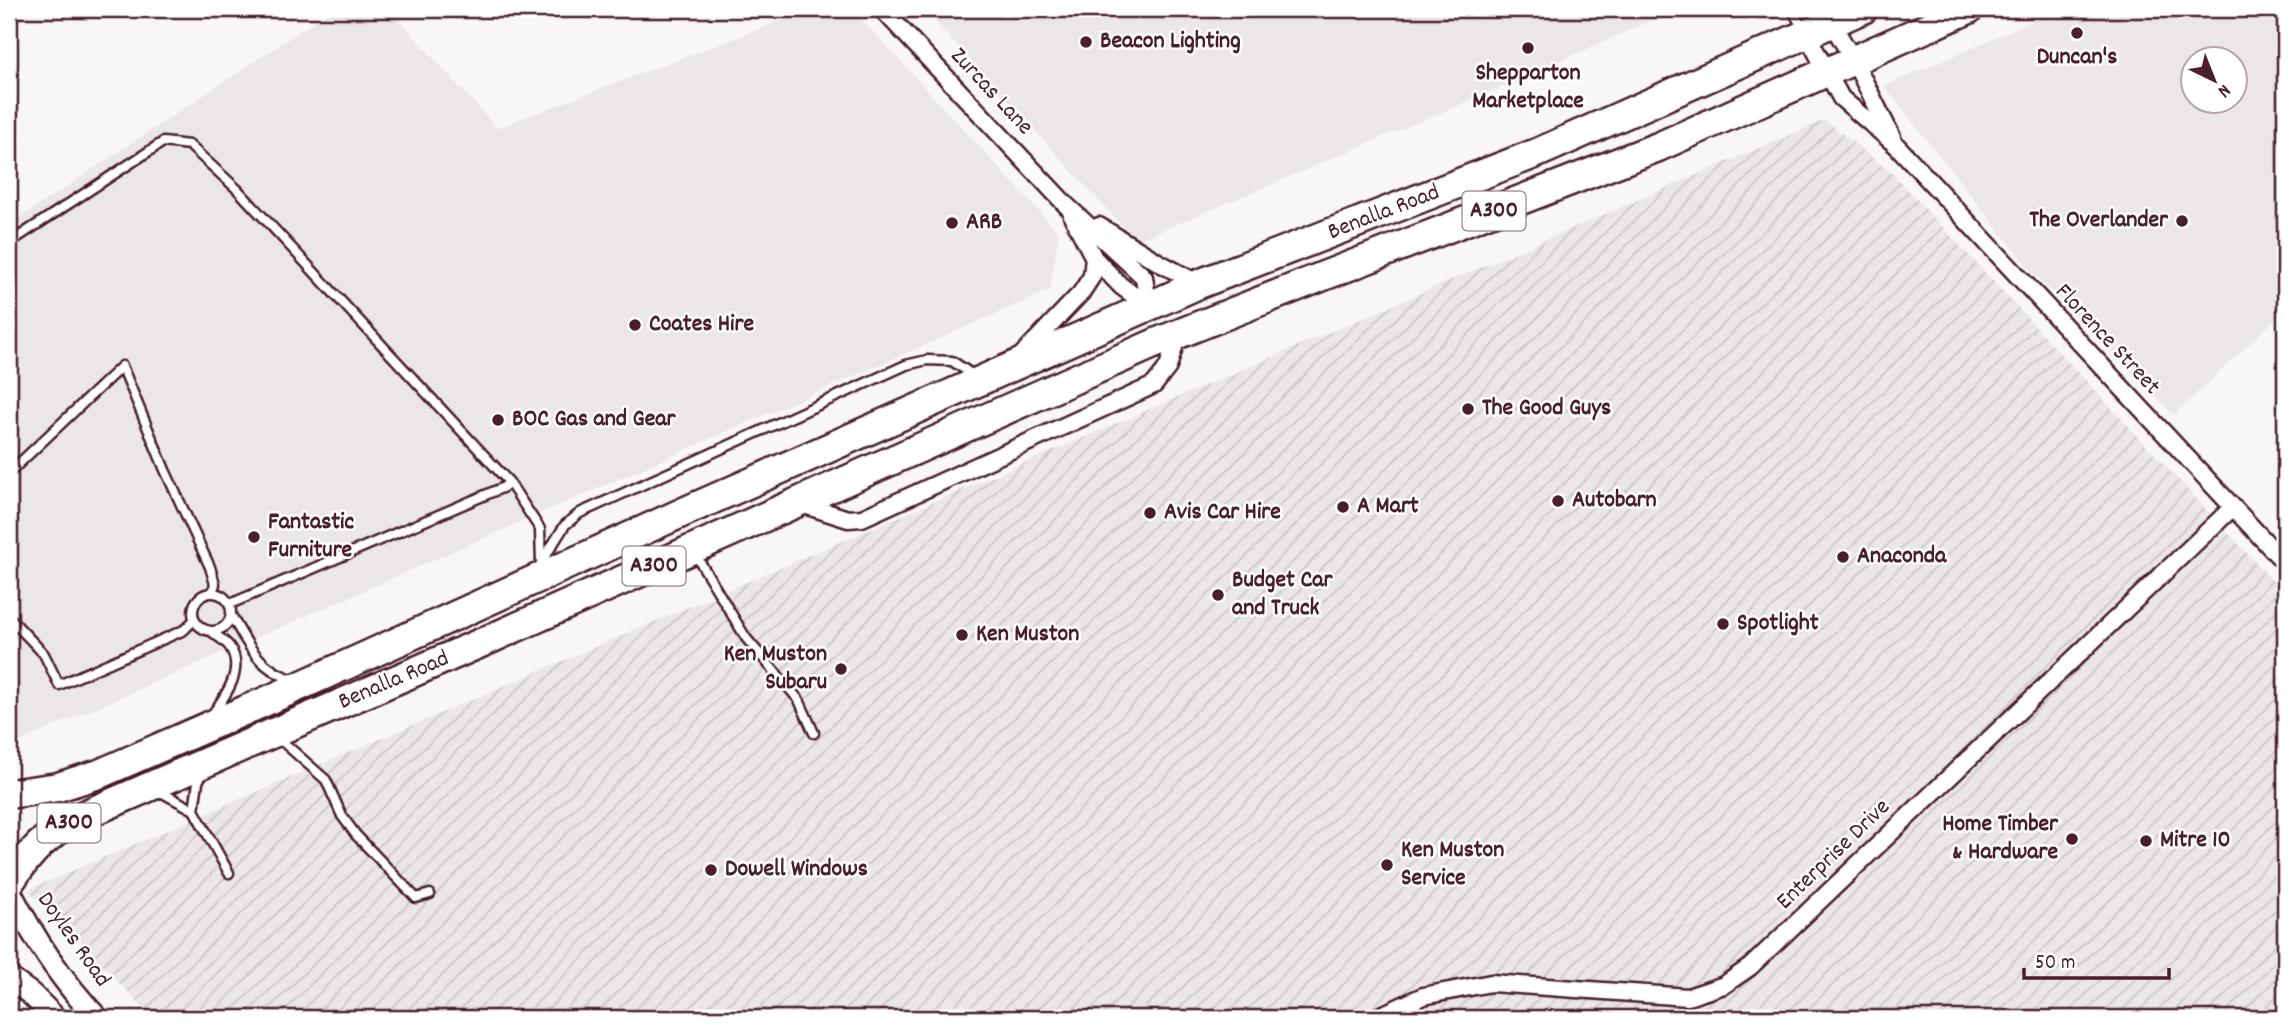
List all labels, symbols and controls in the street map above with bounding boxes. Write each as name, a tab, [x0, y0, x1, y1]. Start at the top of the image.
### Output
place label: Beacon Lighting	[1100, 25, 1241, 59]
marker: Duncan's	[2069, 25, 2085, 41]
marker: Beacon Lighting	[1078, 34, 1094, 50]
marker: Shepparton Marketplace	[1520, 40, 1536, 56]
street label: Zurcas Lane	[941, 41, 1041, 143]
place label: Duncan's	[2037, 41, 2117, 75]
north arrow	[2178, 46, 2248, 116]
place label: Shepparton Marketplace	[1472, 57, 1584, 119]
text: N	[2211, 77, 2236, 103]
street label: Benalla Road	[1323, 176, 1445, 250]
road number: A300	[1462, 192, 1526, 230]
place label: The Overlander	[2029, 204, 2169, 238]
place label: ARB	[966, 206, 1002, 240]
marker: The Overlander	[2174, 213, 2190, 229]
marker: ARB	[944, 215, 960, 231]
street label: Florence Street	[2046, 277, 2168, 404]
place label: Coates Hire	[649, 308, 754, 342]
marker: Coates Hire	[627, 317, 643, 333]
place label: The Good Guys	[1482, 392, 1611, 426]
marker: The Good Guys	[1460, 401, 1476, 417]
place label: BOC Gas and Gear	[512, 403, 677, 437]
marker: BOC Gas and Gear	[490, 412, 506, 428]
place label: Autobarn	[1572, 484, 1657, 518]
place label: A Mart	[1357, 490, 1419, 524]
marker: Autobarn	[1550, 493, 1566, 509]
place label: Avis Car Hire	[1164, 496, 1281, 530]
marker: A Mart	[1335, 499, 1351, 515]
marker: Avis Car Hire	[1142, 505, 1158, 521]
place label: Fantastic Furniture	[268, 506, 355, 568]
marker: Fantastic Furniture	[246, 529, 262, 545]
place label: Anaconda	[1857, 540, 1947, 574]
road number: A300	[622, 546, 686, 586]
marker: Anaconda	[1835, 549, 1851, 565]
place label: Budget Car and Truck	[1232, 564, 1334, 626]
marker: Budget Car and Truck	[1210, 587, 1226, 603]
place label: Spotlight	[1737, 607, 1819, 641]
marker: Spotlight	[1715, 616, 1731, 632]
place label: Ken Muston	[976, 618, 1079, 652]
marker: Ken Muston	[954, 627, 970, 643]
place label: Ken Muston Subaru	[724, 638, 827, 700]
street label: Benalla Road	[333, 642, 455, 720]
marker: Ken Muston Subaru	[833, 661, 849, 677]
street label: Enterprise Drive	[1769, 792, 1899, 918]
road number: A300	[38, 804, 100, 842]
place label: Home Timber & Hardware	[1942, 808, 2059, 870]
place label: Mitre 10	[2160, 824, 2231, 858]
marker: Home Timber & Hardware	[2064, 831, 2080, 847]
marker: Mitre 10	[2138, 833, 2154, 849]
place label: Ken Muston Service	[1401, 834, 1504, 896]
place label: Dowell Windows	[725, 853, 868, 887]
marker: Ken Muston Service	[1379, 857, 1395, 873]
marker: Dowell Windows	[703, 862, 719, 878]
street label: Doyles Road	[28, 885, 118, 995]
scale bar	[2024, 936, 2170, 980]
text: 50 m	[2035, 949, 2075, 979]

